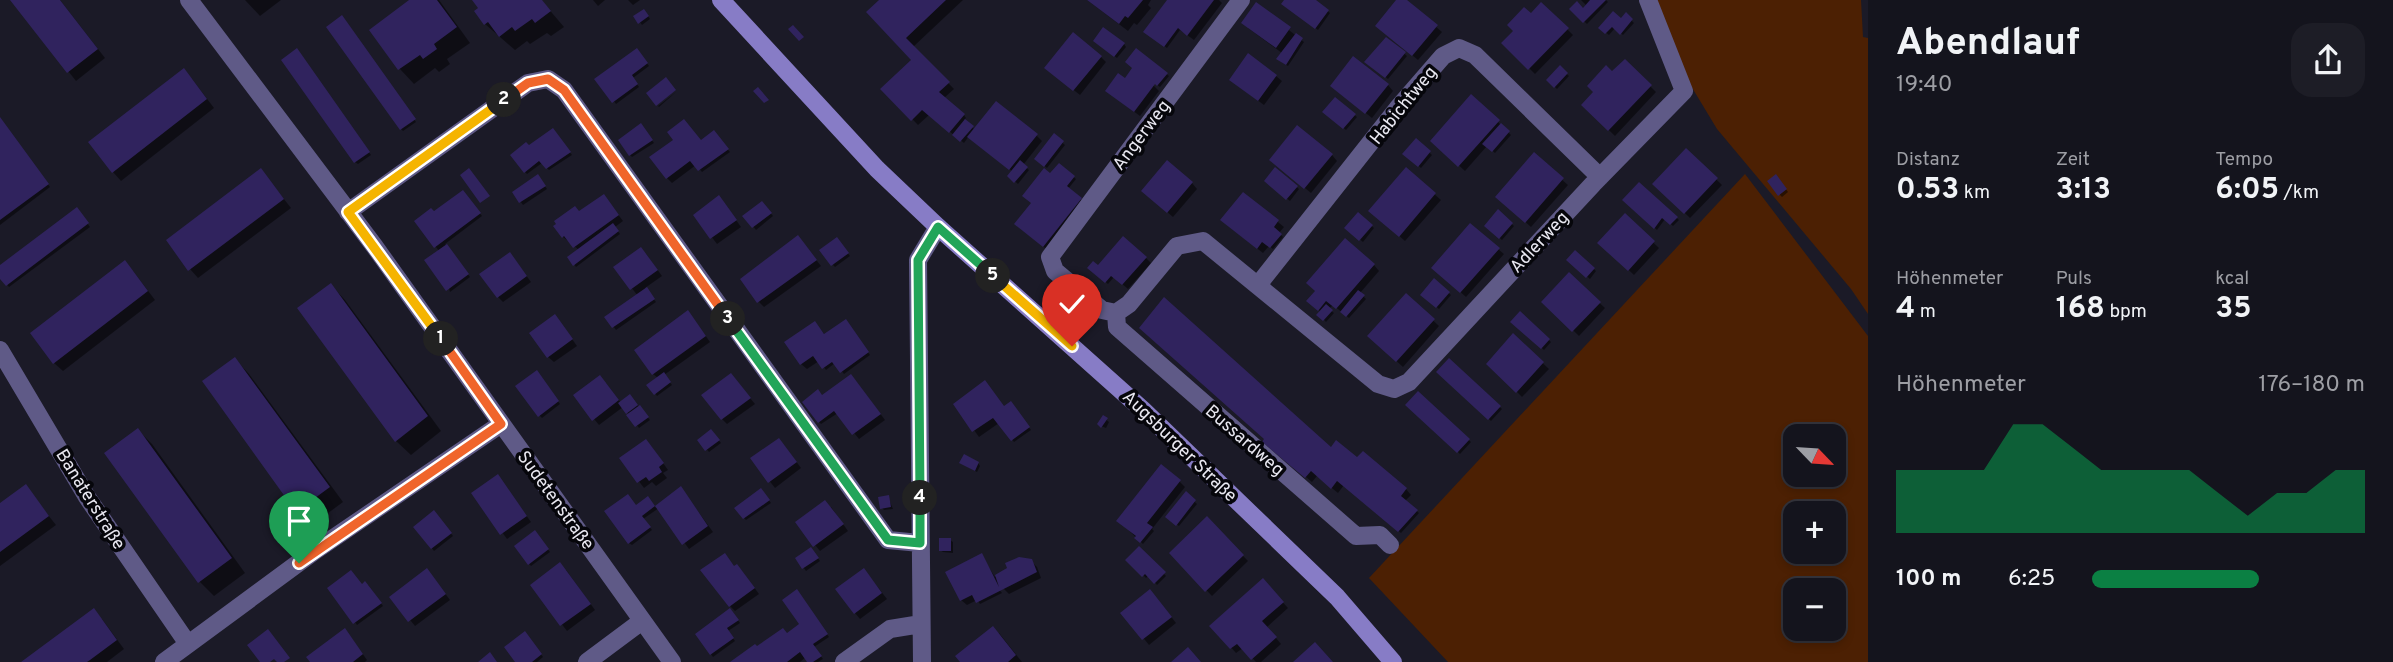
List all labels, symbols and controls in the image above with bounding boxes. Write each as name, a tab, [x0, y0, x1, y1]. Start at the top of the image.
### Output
text: Abendlauf	[1896, 20, 2080, 69]
button: share	[2291, 23, 2365, 97]
street label: Habichtweg	[1366, 62, 1443, 150]
text: 19:40	[1896, 71, 1953, 100]
pin: 2	[486, 82, 522, 118]
text: 2	[498, 87, 509, 111]
street label: Angerweg	[1108, 96, 1176, 176]
text: Distanz	[1896, 148, 1960, 172]
text: Zeit	[2056, 148, 2090, 172]
text: Tempo	[2215, 148, 2273, 172]
text: 0.53	[1896, 172, 1959, 209]
text: 3:13	[2056, 172, 2111, 209]
text: 6:05	[2215, 172, 2279, 209]
text: km	[1959, 181, 1990, 205]
text: /km	[2279, 181, 2319, 205]
street label: Adlerweg	[1506, 207, 1575, 279]
pin: 5	[976, 258, 1010, 294]
text: 5	[987, 263, 998, 287]
text: Höhenmeter	[1896, 267, 2003, 291]
text: Puls	[2056, 267, 2092, 291]
text: kcal	[2215, 267, 2249, 291]
pin	[1042, 274, 1102, 346]
icon: check	[1053, 285, 1091, 323]
text: 4	[1896, 291, 1915, 328]
text: 168	[2056, 291, 2105, 328]
text: 35	[2215, 291, 2252, 328]
text: m	[1915, 300, 1936, 324]
text: bpm	[2105, 300, 2147, 324]
pin: 3	[710, 302, 746, 336]
text: 3	[722, 306, 733, 330]
pin: 1	[424, 322, 458, 356]
text: 1	[437, 326, 444, 350]
text: Höhenmeter	[1896, 371, 2026, 400]
text: 176–180 m	[2258, 371, 2365, 400]
street label: Augsburger Straße	[1117, 386, 1241, 508]
street label: Bussardweg	[1200, 400, 1288, 482]
north arrow	[1783, 424, 1846, 486]
map controls	[1783, 424, 1846, 641]
street label: Banaterstraße	[50, 445, 130, 554]
street label: Sudetenstraße	[511, 447, 599, 555]
pin: 4	[902, 480, 937, 516]
text: 4	[913, 485, 926, 509]
pin	[269, 491, 329, 563]
button: +	[1783, 501, 1846, 564]
icon: arrive	[280, 502, 318, 540]
text: 100 m	[1896, 565, 1961, 594]
text: 6:25	[2008, 565, 2055, 594]
button: −	[1783, 578, 1846, 641]

